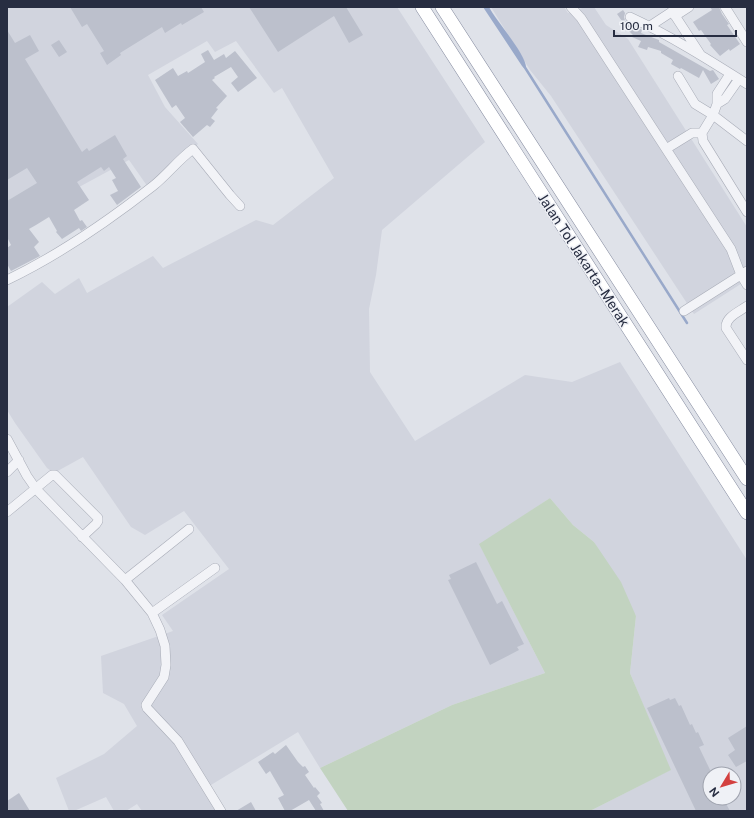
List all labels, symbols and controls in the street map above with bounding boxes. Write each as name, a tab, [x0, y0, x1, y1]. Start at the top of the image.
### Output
scale bar	[614, 12, 736, 38]
text: 100 m	[620, 19, 653, 33]
street label: Jalan Tol Jakarta–Merak	[535, 191, 633, 330]
north arrow	[702, 766, 742, 806]
text: N	[707, 785, 721, 799]

